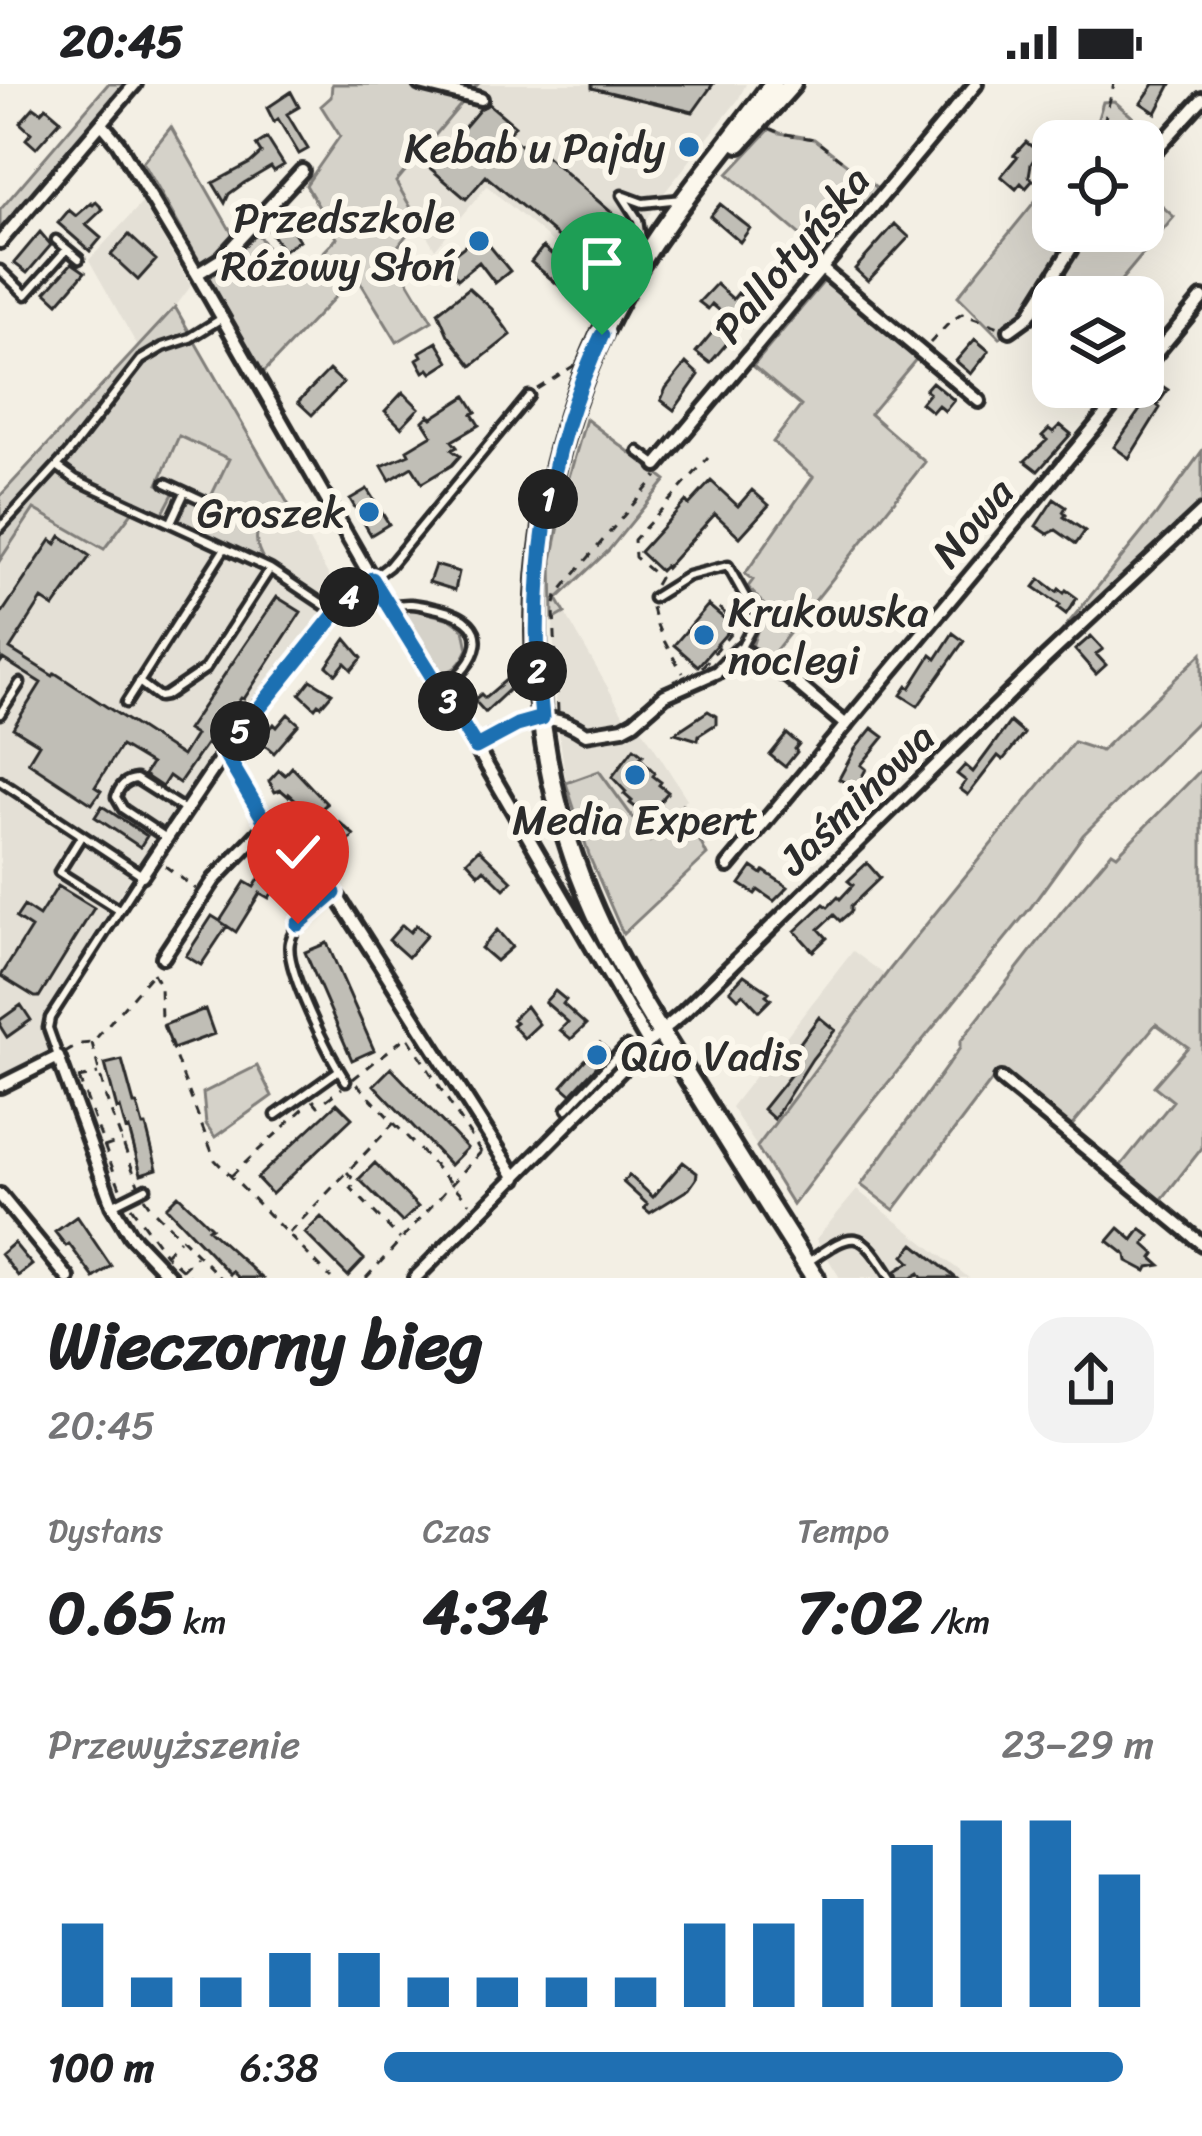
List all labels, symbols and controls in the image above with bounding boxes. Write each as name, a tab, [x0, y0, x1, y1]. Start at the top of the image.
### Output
text: 20:45	[60, 2, 184, 82]
place label: Kebab u Pajdy	[404, 111, 665, 185]
map controls	[1032, 120, 1164, 408]
button: locate	[1032, 120, 1164, 252]
marker: Kebab u Pajdy	[676, 134, 702, 160]
street label: Pallotyńska	[694, 148, 890, 361]
place label: Przedszkole Różowy Słoń	[221, 181, 455, 303]
pin	[551, 212, 653, 335]
marker: Przedszkole Różowy Słoń	[466, 228, 492, 254]
icon: arrive	[569, 230, 635, 296]
button: layers	[1032, 276, 1164, 408]
street label: Nowa	[912, 460, 1034, 585]
pin: 1	[518, 469, 578, 529]
text: 1	[541, 470, 555, 528]
place label: Groszek	[197, 476, 346, 550]
marker: Groszek	[356, 499, 382, 525]
pin: 4	[319, 567, 379, 627]
text: 4	[339, 568, 359, 626]
place label: Krukowska noclegi	[728, 575, 929, 697]
marker: Krukowska noclegi	[691, 622, 717, 648]
pin: 2	[507, 641, 567, 701]
text: 2	[527, 642, 547, 700]
pin: 3	[418, 671, 478, 731]
text: 3	[439, 672, 457, 730]
pin: 5	[210, 701, 270, 761]
text: 5	[230, 702, 250, 760]
street label: Jaśminowa	[759, 704, 953, 895]
marker: Media Expert	[622, 762, 648, 788]
place label: Media Expert	[512, 783, 758, 857]
pin	[247, 801, 349, 924]
icon: check	[265, 819, 331, 885]
place label: Quo Vadis	[621, 1019, 803, 1093]
marker: Quo Vadis	[584, 1042, 610, 1068]
text: Wieczorny bieg	[48, 1287, 483, 1404]
button: share	[1028, 1317, 1154, 1443]
text: 20:45	[48, 1391, 155, 1460]
text: Dystans	[48, 1502, 163, 1560]
text: Czas	[423, 1502, 491, 1560]
text: Tempo	[797, 1502, 889, 1560]
text: 0.65	[48, 1560, 175, 1666]
text: 4:34	[423, 1560, 549, 1666]
text: 7:02	[797, 1560, 922, 1666]
text: km	[175, 1593, 226, 1651]
text: /km	[922, 1593, 990, 1651]
text: Przewyższenie	[48, 1710, 300, 1779]
text: 23–29 m	[1001, 1710, 1154, 1779]
text: 100 m	[48, 2033, 154, 2102]
text: 6:38	[240, 2033, 319, 2102]

